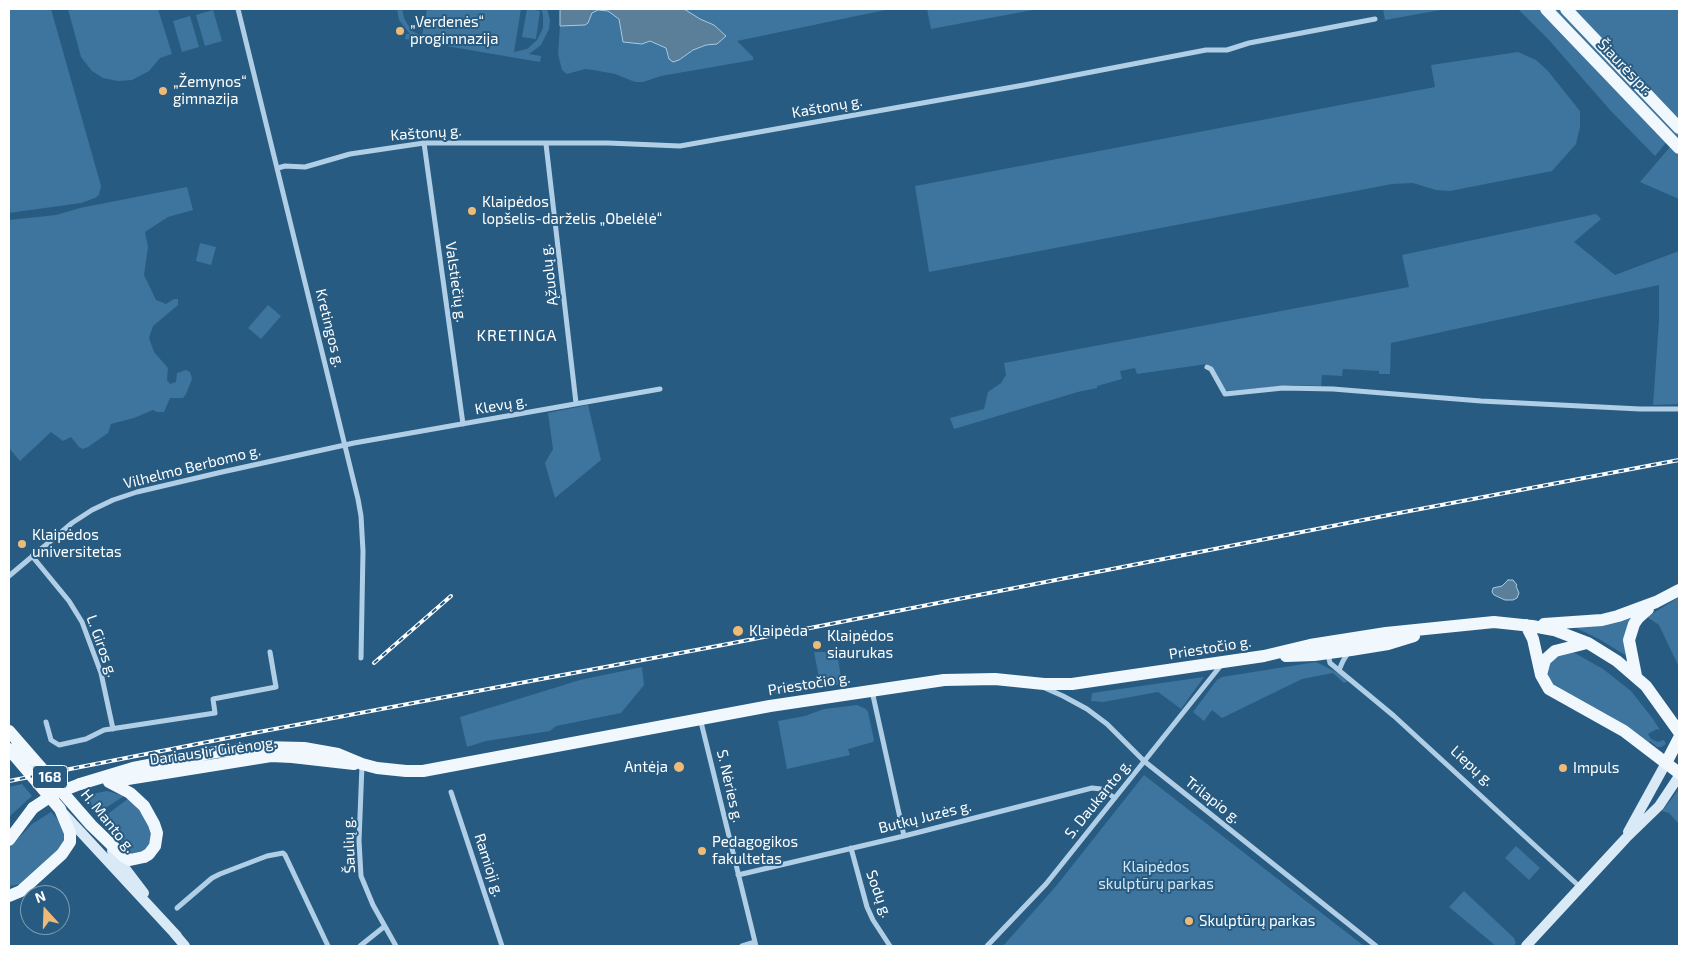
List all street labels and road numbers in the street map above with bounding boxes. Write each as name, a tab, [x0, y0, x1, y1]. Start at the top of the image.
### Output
street label: Šiaurės pr.	[1594, 35, 1656, 99]
street label: Kaštonų g.	[790, 92, 864, 122]
street label: Kaštonų g.	[390, 122, 462, 144]
street label: Valstiečių g.	[441, 241, 471, 323]
street label: Ąžuolų g.	[536, 243, 562, 307]
street label: Kretingos g.	[312, 287, 348, 369]
street label: Klevų g.	[473, 392, 529, 418]
street label: Vilhelmo Berbomo g.	[122, 441, 262, 493]
street label: L. Giros g.	[82, 613, 122, 679]
street label: Priestočio g.	[1167, 633, 1253, 663]
street label: Priestočio g.	[766, 669, 852, 699]
street label: Dariaus ir Girėno g.	[148, 733, 278, 769]
street label: Liepų g.	[1447, 742, 1497, 790]
street label: S. Nėries g.	[713, 748, 747, 824]
street label: S. Daukanto g.	[1061, 756, 1135, 842]
road number: 168	[32, 766, 68, 789]
street label: Trilapio g.	[1182, 773, 1244, 827]
street label: H. Manto g.	[77, 786, 139, 856]
street label: Butkų Juzės g.	[877, 797, 973, 837]
street label: Šaulių g.	[339, 816, 359, 874]
street label: Ramioji g.	[470, 831, 508, 899]
street label: Sodų g.	[862, 868, 896, 920]

